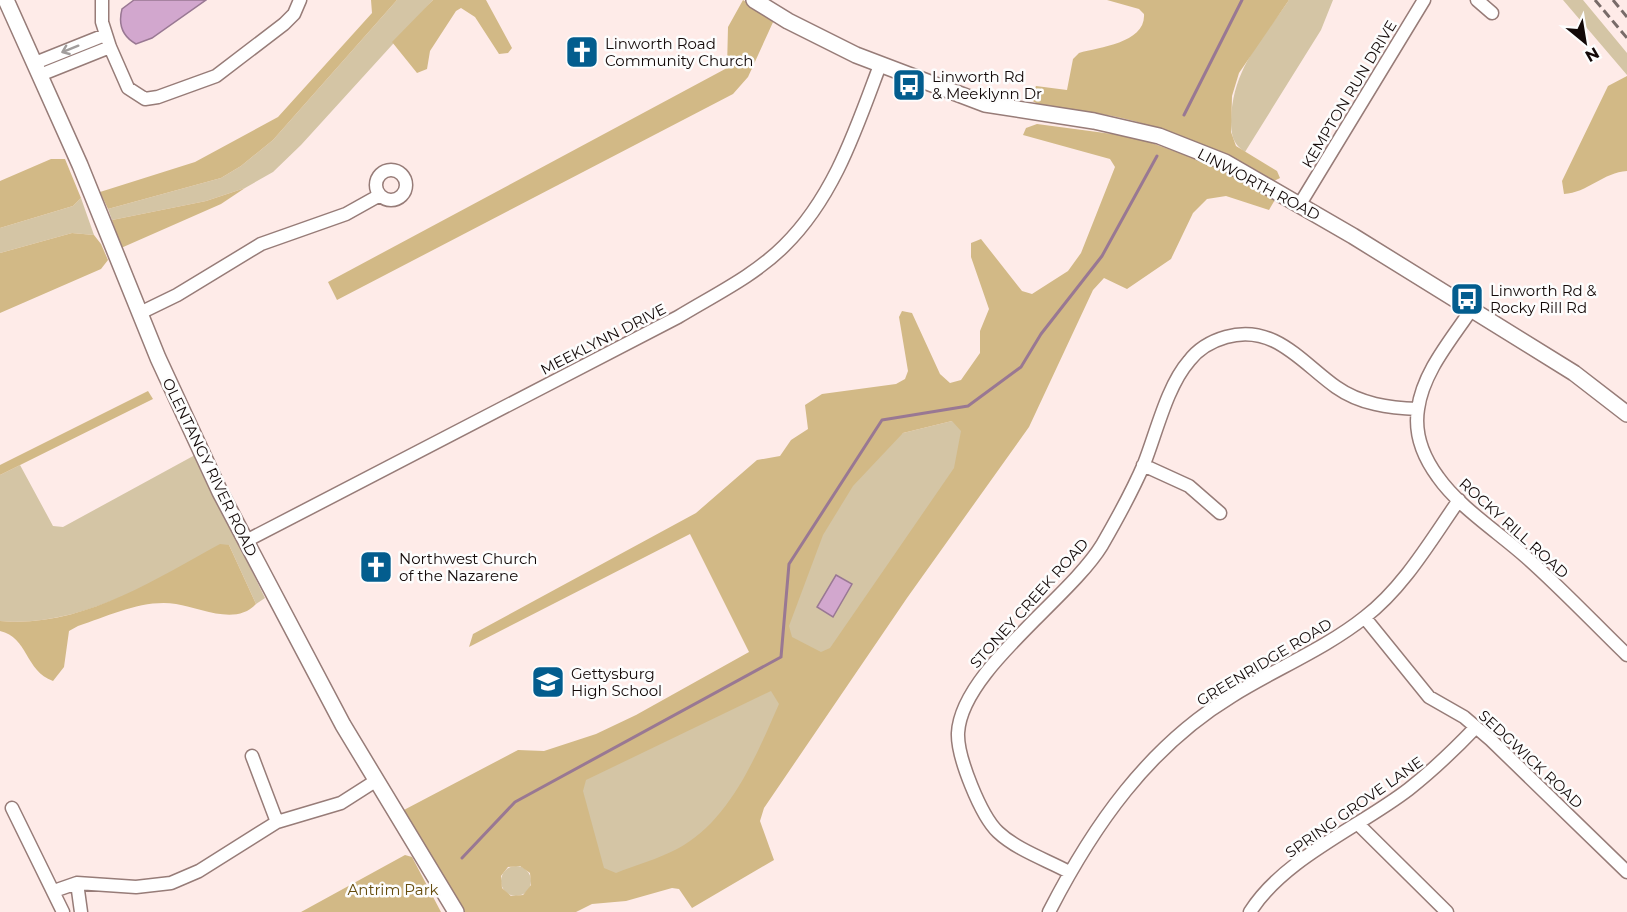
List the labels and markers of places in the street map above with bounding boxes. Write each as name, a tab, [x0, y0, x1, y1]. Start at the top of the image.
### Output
church icon: Linworth Road Community Church	[564, 34, 600, 70]
place label: Linworth Road Community Church	[605, 34, 753, 70]
bus stop icon: Linworth Rd & Meeklynn Dr	[891, 67, 927, 103]
place label: Linworth Rd & Meeklynn Dr	[932, 67, 1042, 103]
bus stop icon: Linworth Rd & Rocky Rill Rd	[1449, 281, 1485, 317]
place label: Linworth Rd & Rocky Rill Rd	[1490, 281, 1597, 317]
church icon: Northwest Church of the Nazarene	[358, 549, 394, 585]
place label: Northwest Church of the Nazarene	[399, 549, 537, 585]
school or university icon: Gettysburg High School	[530, 664, 566, 700]
place label: Gettysburg High School	[571, 664, 662, 700]

